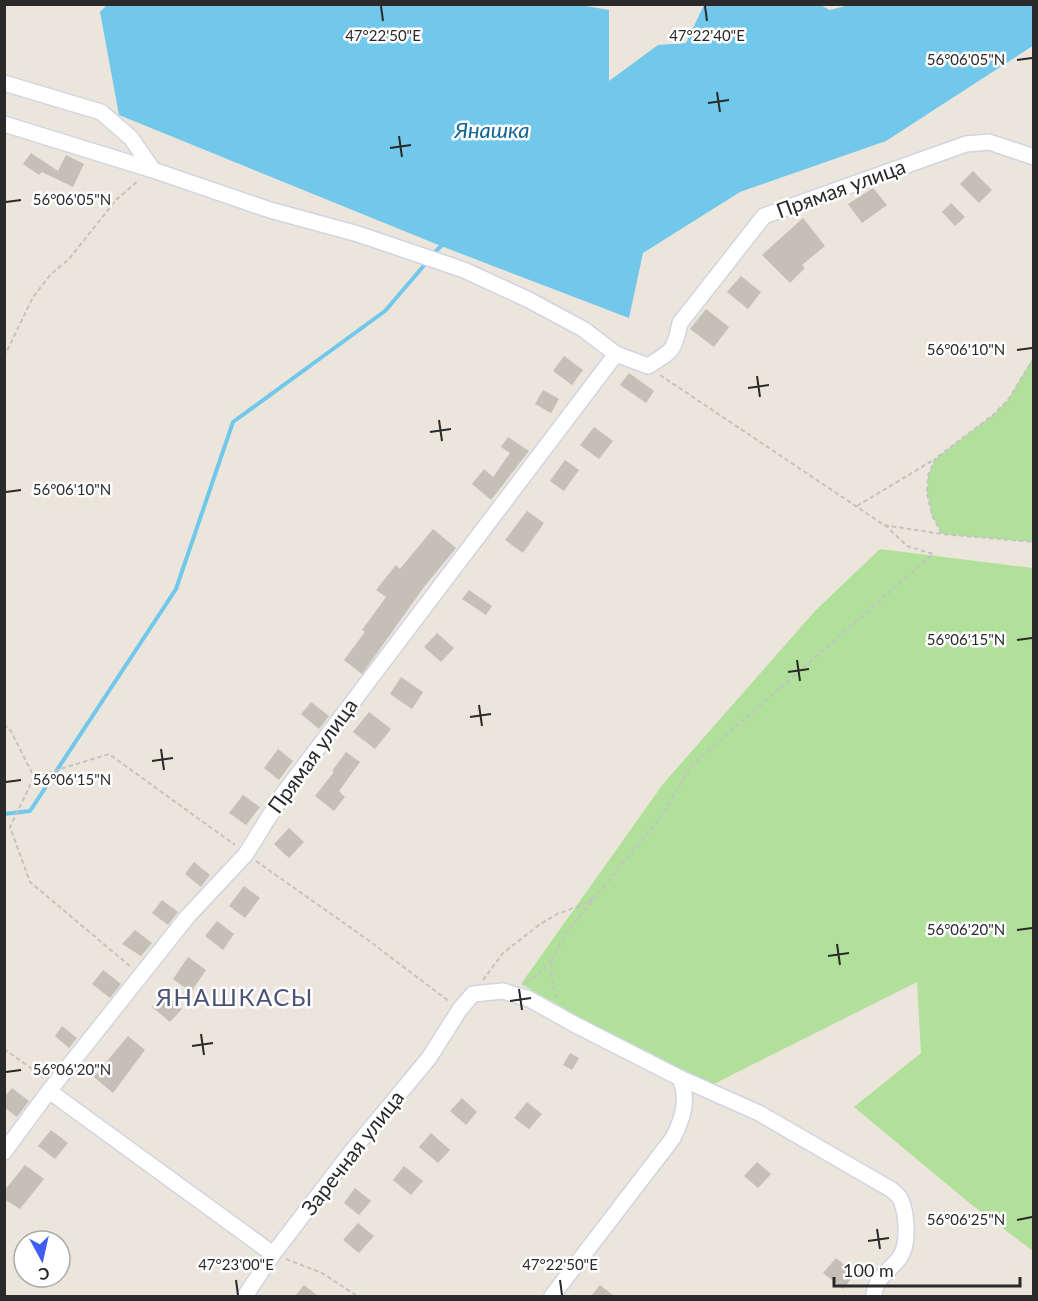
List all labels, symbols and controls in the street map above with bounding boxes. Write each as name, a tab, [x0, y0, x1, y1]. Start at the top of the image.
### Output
text: 47°22'50"E	[345, 26, 421, 44]
text: 47°22'40"E	[669, 26, 745, 44]
text: 56°06'05"N	[927, 50, 1005, 68]
water label: Янашка	[453, 116, 530, 143]
street label: Прямая улица	[772, 153, 909, 223]
text: 56°06'05"N	[33, 190, 111, 208]
text: 56°06'10"N	[927, 340, 1005, 358]
text: 56°06'10"N	[33, 480, 111, 498]
text: 56°06'15"N	[927, 630, 1005, 648]
street label: Прямая улица	[262, 693, 362, 817]
text: 56°06'15"N	[33, 770, 111, 788]
text: 56°06'20"N	[927, 920, 1005, 938]
district label: ЯНАШКАСЫ	[155, 982, 314, 1011]
text: 56°06'20"N	[33, 1060, 111, 1078]
street label: Заречная улица	[295, 1085, 408, 1219]
text: 56°06'25"N	[927, 1210, 1005, 1228]
north arrow	[12, 1229, 72, 1289]
scale bar	[834, 1250, 1020, 1288]
text: 47°23'00"E	[198, 1255, 274, 1273]
text: 47°22'50"E	[522, 1255, 598, 1273]
text: 100 m	[843, 1259, 894, 1281]
text: С	[37, 1264, 51, 1285]

